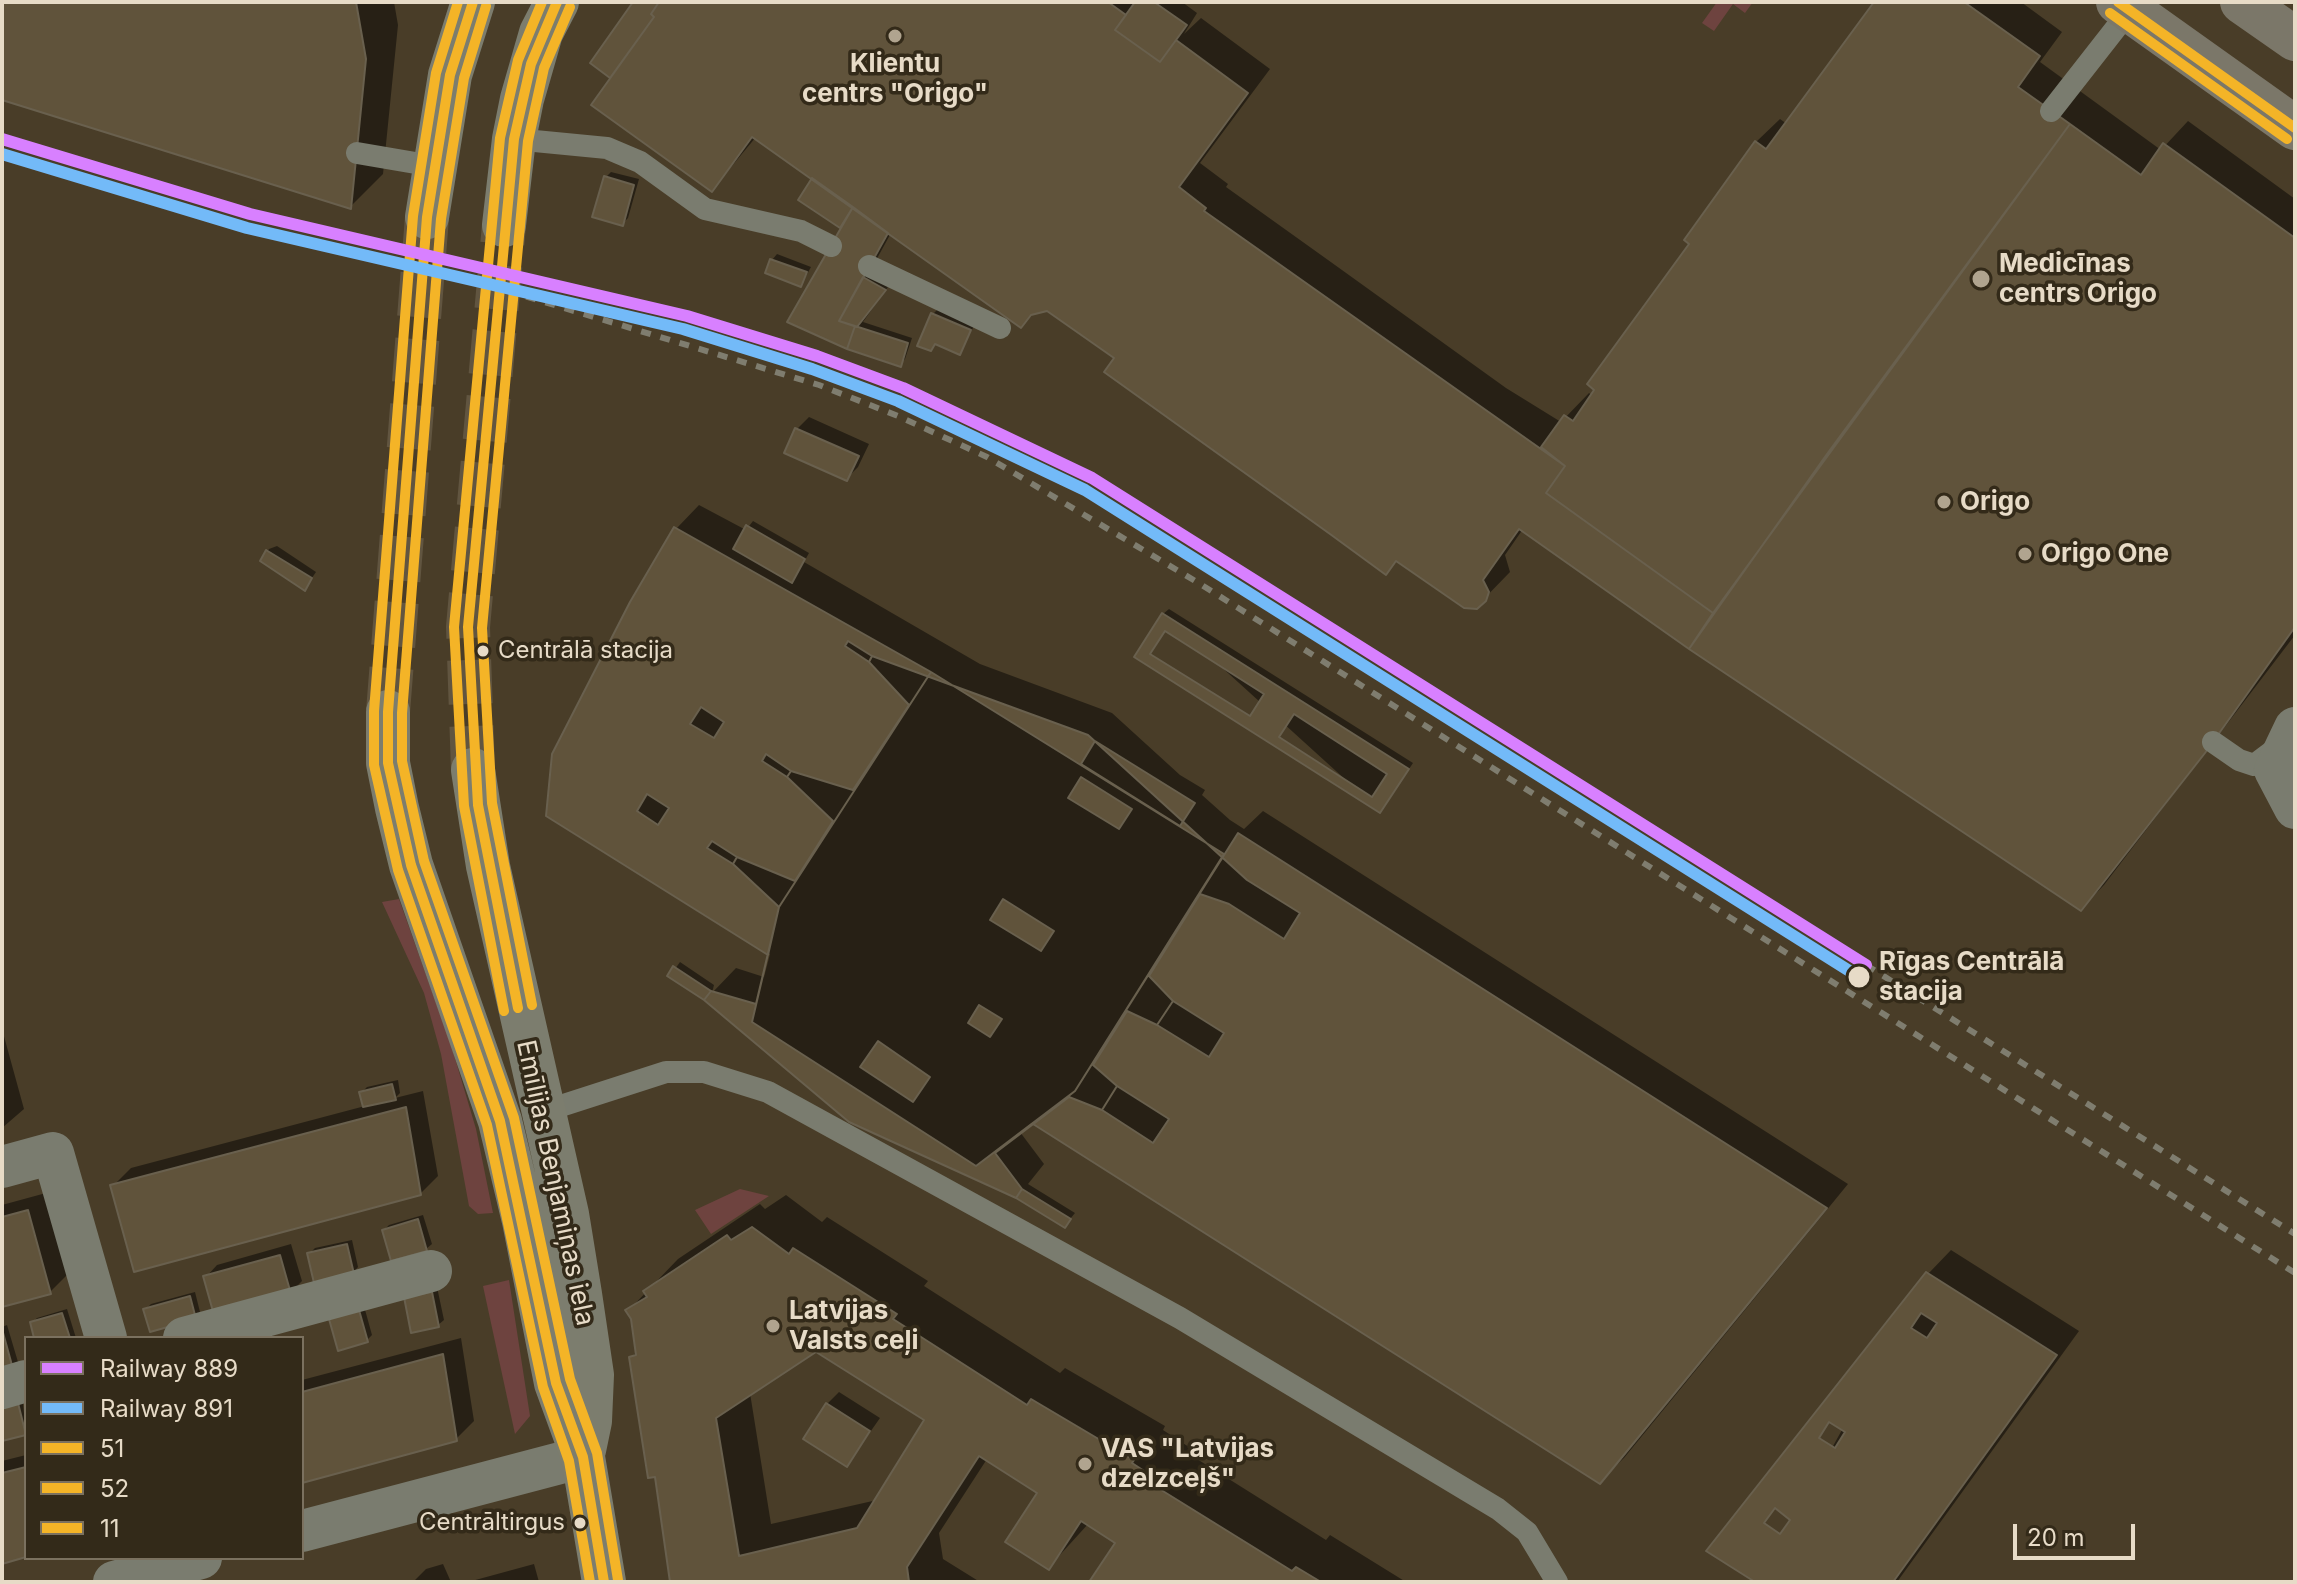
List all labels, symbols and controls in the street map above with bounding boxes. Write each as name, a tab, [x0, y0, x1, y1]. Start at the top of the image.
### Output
marker: Klientu centrs "Origo"	[886, 27, 904, 45]
place label: Klientu centrs "Origo"	[802, 48, 988, 110]
place label: Medicīnas centrs Origo	[1999, 248, 2157, 310]
marker: Medicīnas centrs Origo	[1970, 268, 1992, 290]
place label: Origo	[1960, 486, 2030, 518]
marker: Origo	[1935, 493, 1953, 511]
place label: Origo One	[2041, 538, 2169, 570]
marker: Origo One	[2016, 545, 2034, 563]
place label: Centrālā stacija	[498, 637, 673, 665]
marker: Centrālā stacija	[475, 643, 491, 659]
place label: Rīgas Centrālā stacija	[1879, 946, 2064, 1008]
marker: Rīgas Centrālā stacija	[1846, 964, 1872, 990]
street label: Emīlijas Benjamiņas iela	[509, 1037, 601, 1329]
place label: Latvijas Valsts ceļi	[789, 1295, 919, 1356]
marker: Latvijas Valsts ceļi	[764, 1317, 782, 1335]
legend	[24, 1336, 304, 1560]
text: Railway 889	[100, 1354, 238, 1383]
text: Railway 891	[100, 1394, 233, 1423]
place label: VAS "Latvijas dzelzceļš"	[1101, 1433, 1274, 1494]
text: 51	[100, 1434, 124, 1463]
marker: VAS "Latvijas dzelzceļš"	[1076, 1455, 1094, 1473]
text: 52	[100, 1474, 129, 1503]
scale bar	[2017, 1508, 2139, 1558]
place label: Centrāltirgus	[419, 1509, 565, 1537]
text: 11	[100, 1514, 120, 1543]
marker: Centrāltirgus	[572, 1515, 588, 1531]
text: 20 m	[2027, 1523, 2085, 1552]

